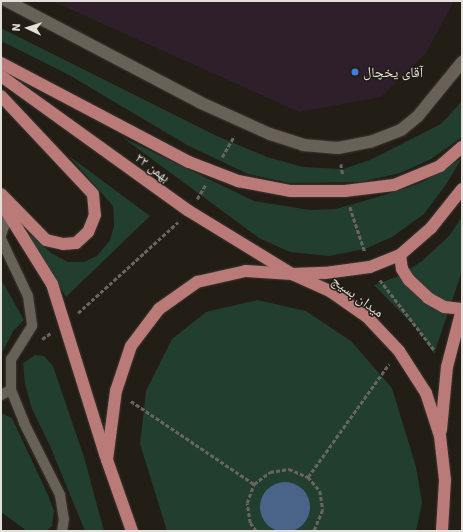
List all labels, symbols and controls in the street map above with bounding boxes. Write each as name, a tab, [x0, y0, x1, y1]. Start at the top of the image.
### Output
north arrow	[8, 8, 48, 48]
text: N	[9, 23, 23, 32]
place label: آقای یخچال	[363, 64, 423, 80]
marker: آقای یخچال	[350, 67, 360, 77]
street label: ۲۲ بهمن	[132, 149, 174, 185]
street label: میدان بسیج	[329, 271, 387, 321]

